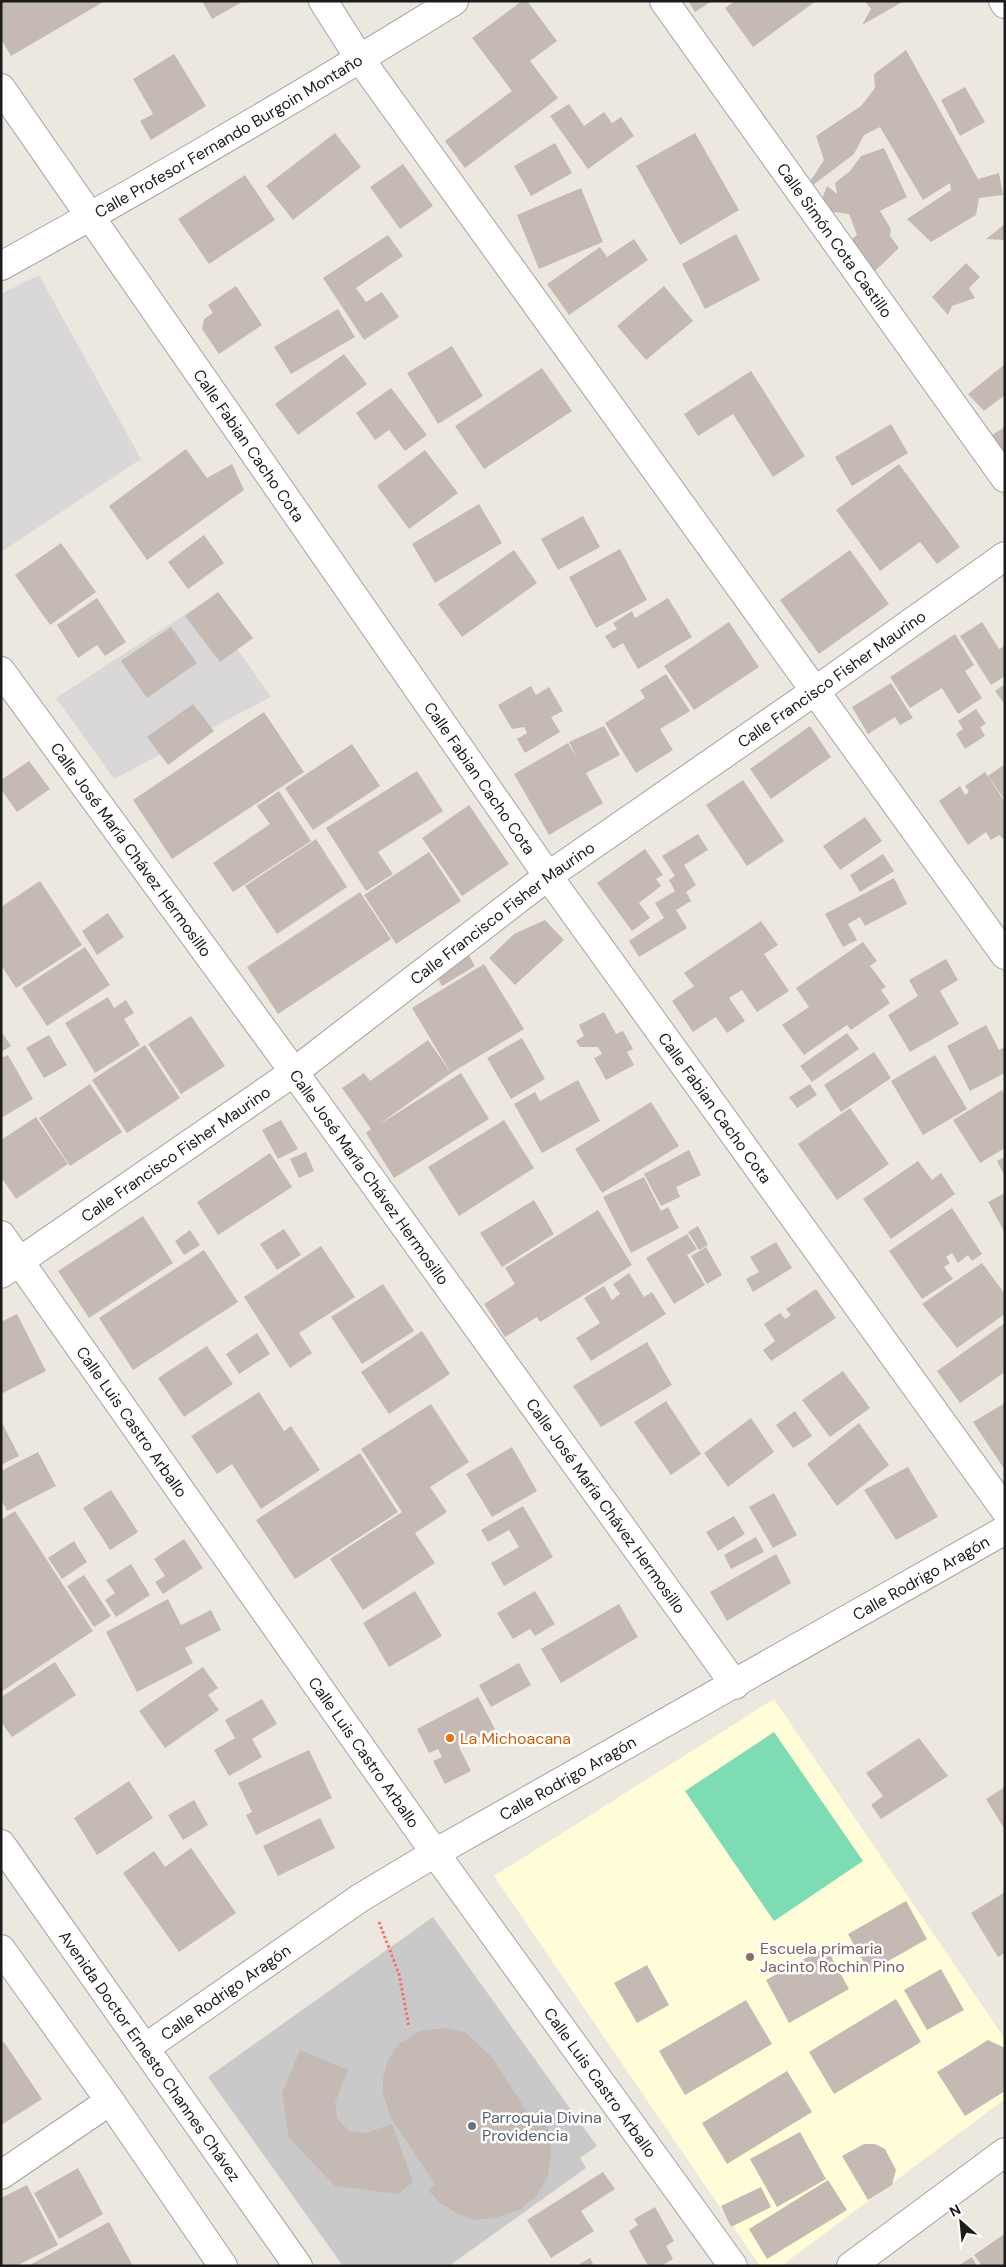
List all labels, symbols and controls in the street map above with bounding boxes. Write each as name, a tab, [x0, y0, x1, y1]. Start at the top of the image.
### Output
street label: Calle Profesor Fernando Burgoin Montaño	[91, 49, 366, 222]
street label: Calle Simón Cota Castillo	[772, 159, 898, 322]
street label: Calle Fabian Cacho Cota	[189, 365, 309, 526]
street label: Calle Francisco Fisher Maurino	[733, 605, 930, 752]
street label: Calle Fabian Cacho Cota	[420, 698, 540, 859]
street label: Calle José María Chávez Hermosillo	[46, 738, 217, 961]
street label: Calle Francisco Fisher Maurino	[406, 837, 599, 989]
street label: Calle Fabian Cacho Cota	[654, 1028, 777, 1188]
street label: Calle José María Chávez Hermosillo	[285, 1065, 454, 1289]
street label: Calle Francisco Fisher Maurino	[77, 1081, 274, 1226]
street label: Calle Luis Castro Arballo	[72, 1342, 192, 1501]
street label: Calle José María Chávez Hermosillo	[522, 1394, 691, 1618]
street label: Calle Rodrigo Aragón	[849, 1531, 993, 1625]
street label: Calle Luis Castro Arballo	[304, 1673, 425, 1832]
place label: La Michoacana	[460, 1728, 571, 1749]
street label: Calle Rodrigo Aragón	[495, 1731, 640, 1825]
marker: La Michoacana	[444, 1732, 456, 1744]
street label: Avenida Doctor Ernesto Channes Chávez	[55, 1926, 245, 2185]
place label: Escuela primaria Jacinto Rochin Pino	[760, 1938, 905, 1977]
street label: Calle Rodrigo Aragón	[156, 1939, 295, 2045]
marker: Escuela primaria Jacinto Rochin Pino	[744, 1951, 756, 1963]
street label: Calle Luis Castro Arballo	[539, 2003, 662, 2161]
place label: Parroquia Divina Providencia	[482, 2107, 602, 2146]
marker: Parroquia Divina Providencia	[466, 2120, 478, 2132]
north arrow	[936, 2197, 986, 2247]
text: N	[946, 2200, 964, 2221]

